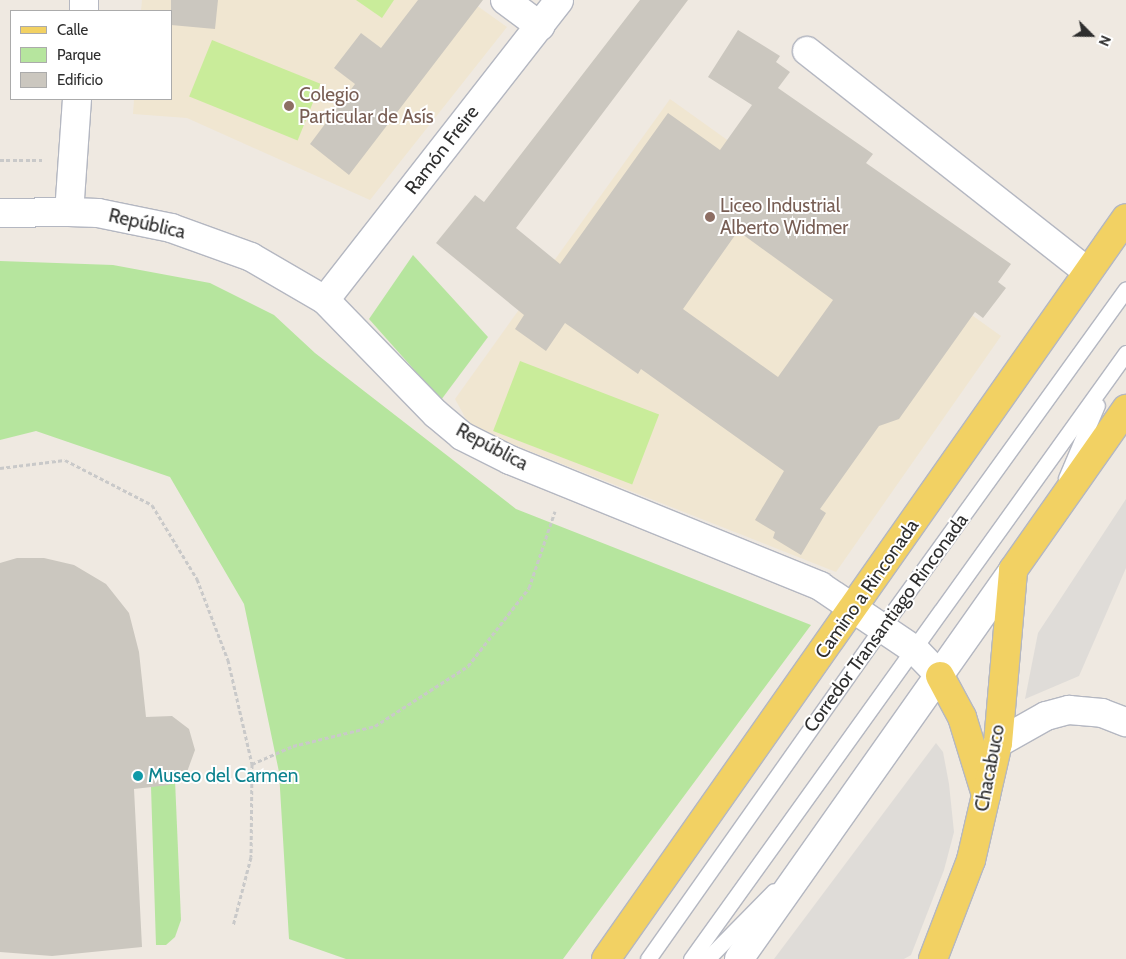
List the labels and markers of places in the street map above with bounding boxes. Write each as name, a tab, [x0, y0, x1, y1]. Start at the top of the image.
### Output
place label: Colegio Particular de Asís	[299, 84, 434, 128]
marker: Colegio Particular de Asís	[283, 100, 295, 112]
place label: Liceo Industrial Alberto Widmer	[720, 195, 848, 239]
marker: Liceo Industrial Alberto Widmer	[704, 211, 716, 223]
place label: Museo del Carmen	[148, 765, 298, 787]
marker: Museo del Carmen	[132, 770, 144, 782]

